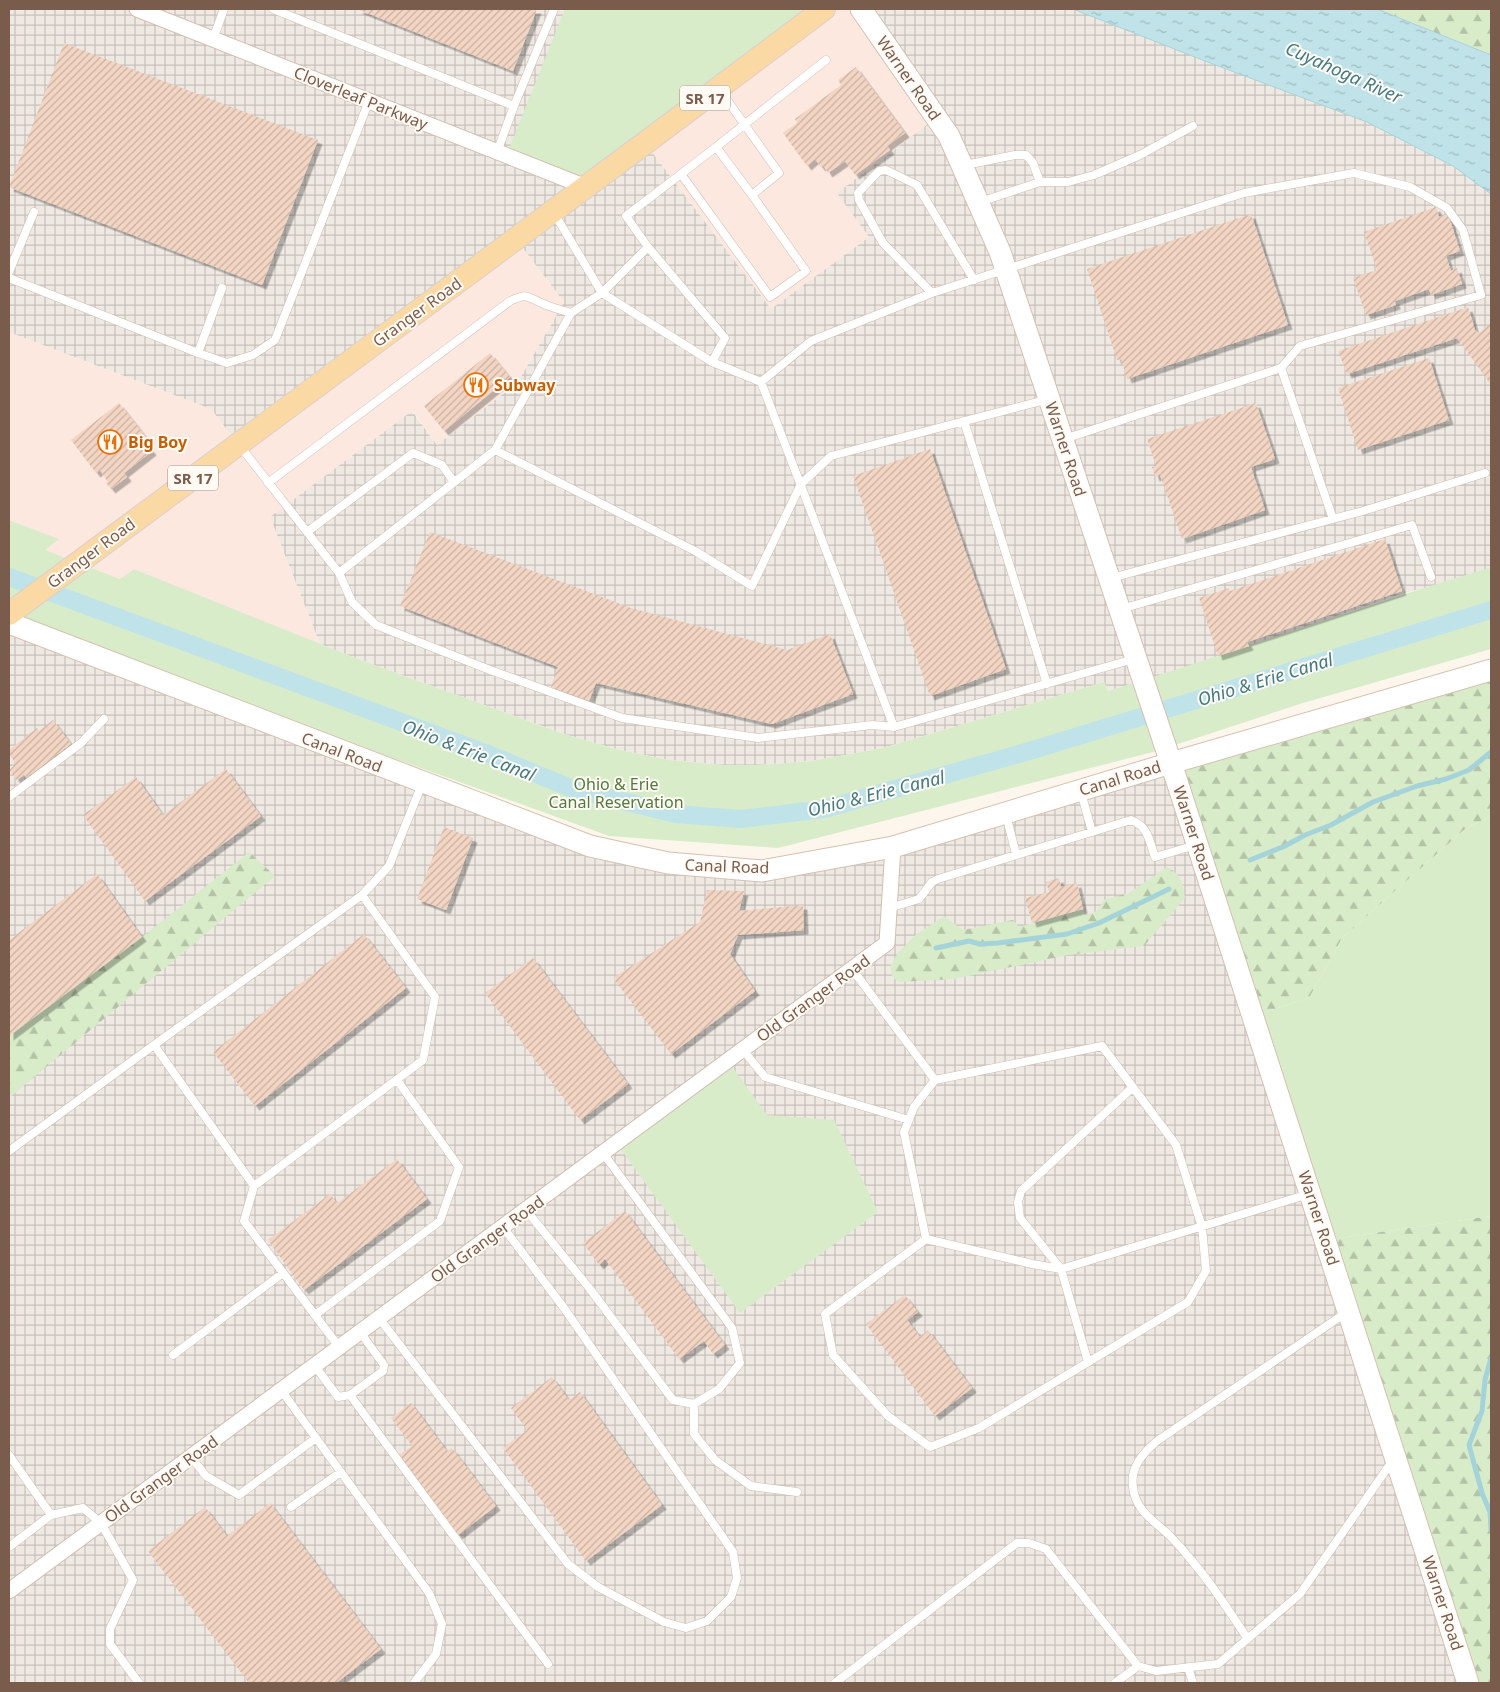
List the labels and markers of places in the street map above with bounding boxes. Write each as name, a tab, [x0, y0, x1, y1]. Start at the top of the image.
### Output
restaurant icon: Subway	[463, 372, 489, 398]
place label: Subway	[494, 374, 556, 396]
restaurant icon: Big Boy	[97, 429, 123, 455]
place label: Big Boy	[128, 431, 188, 453]

